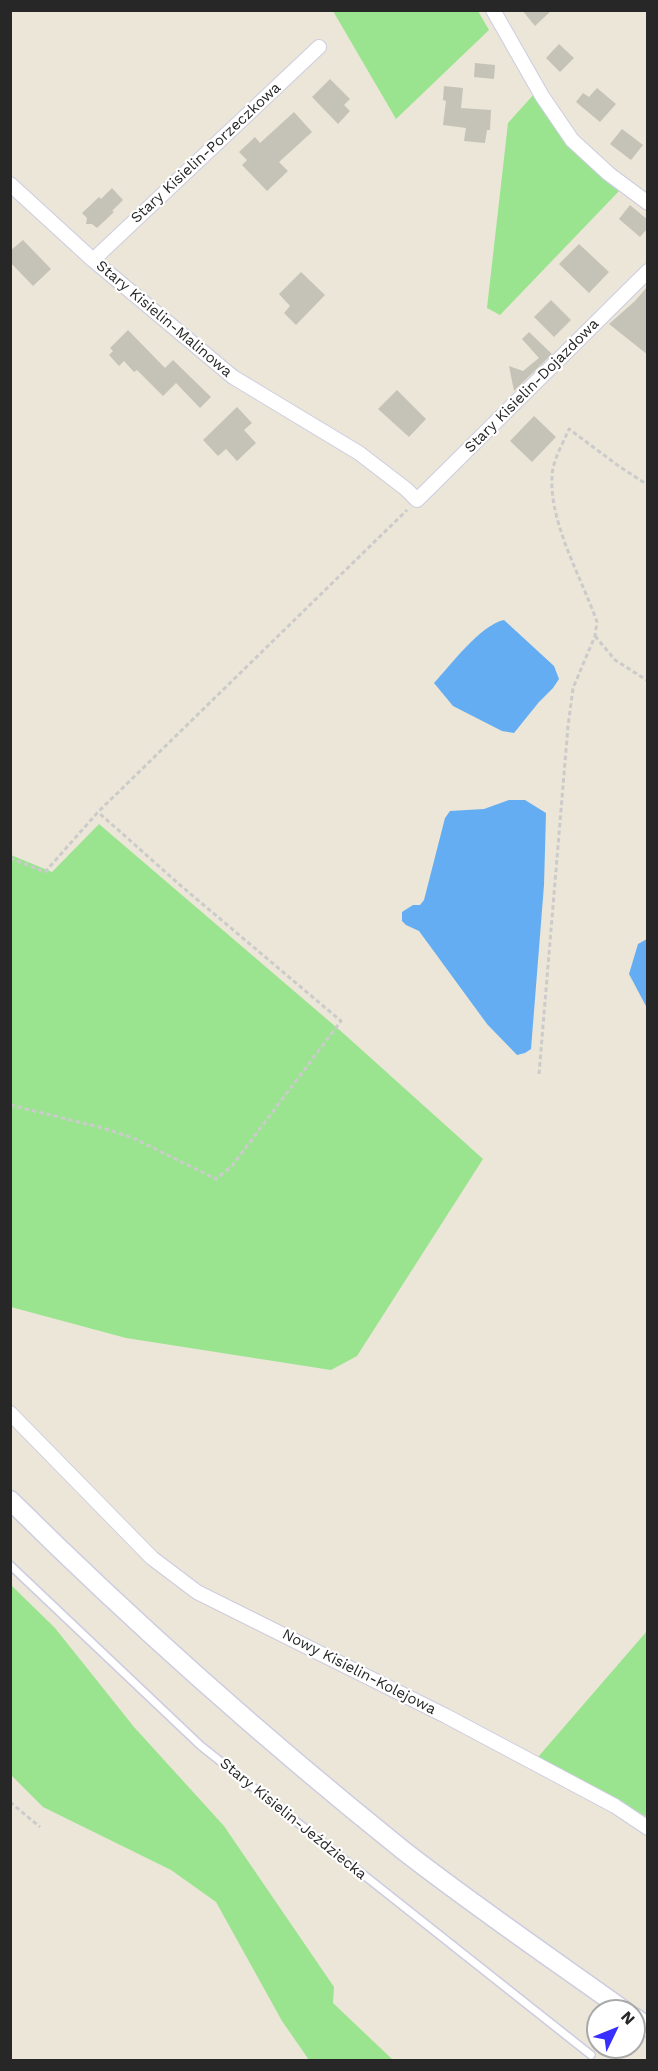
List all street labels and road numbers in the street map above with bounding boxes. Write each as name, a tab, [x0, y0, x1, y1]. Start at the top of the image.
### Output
street label: Stary Kisielin-Porzeczkowa	[127, 79, 285, 227]
street label: Stary Kisielin-Malinowa	[92, 257, 236, 381]
street label: Stary Kisielin-Dojazdowa	[461, 315, 603, 457]
street label: Nowy Kisielin-Kolejowa	[279, 1625, 439, 1719]
street label: Stary Kisielin-Jeździecka	[216, 1754, 370, 1884]

